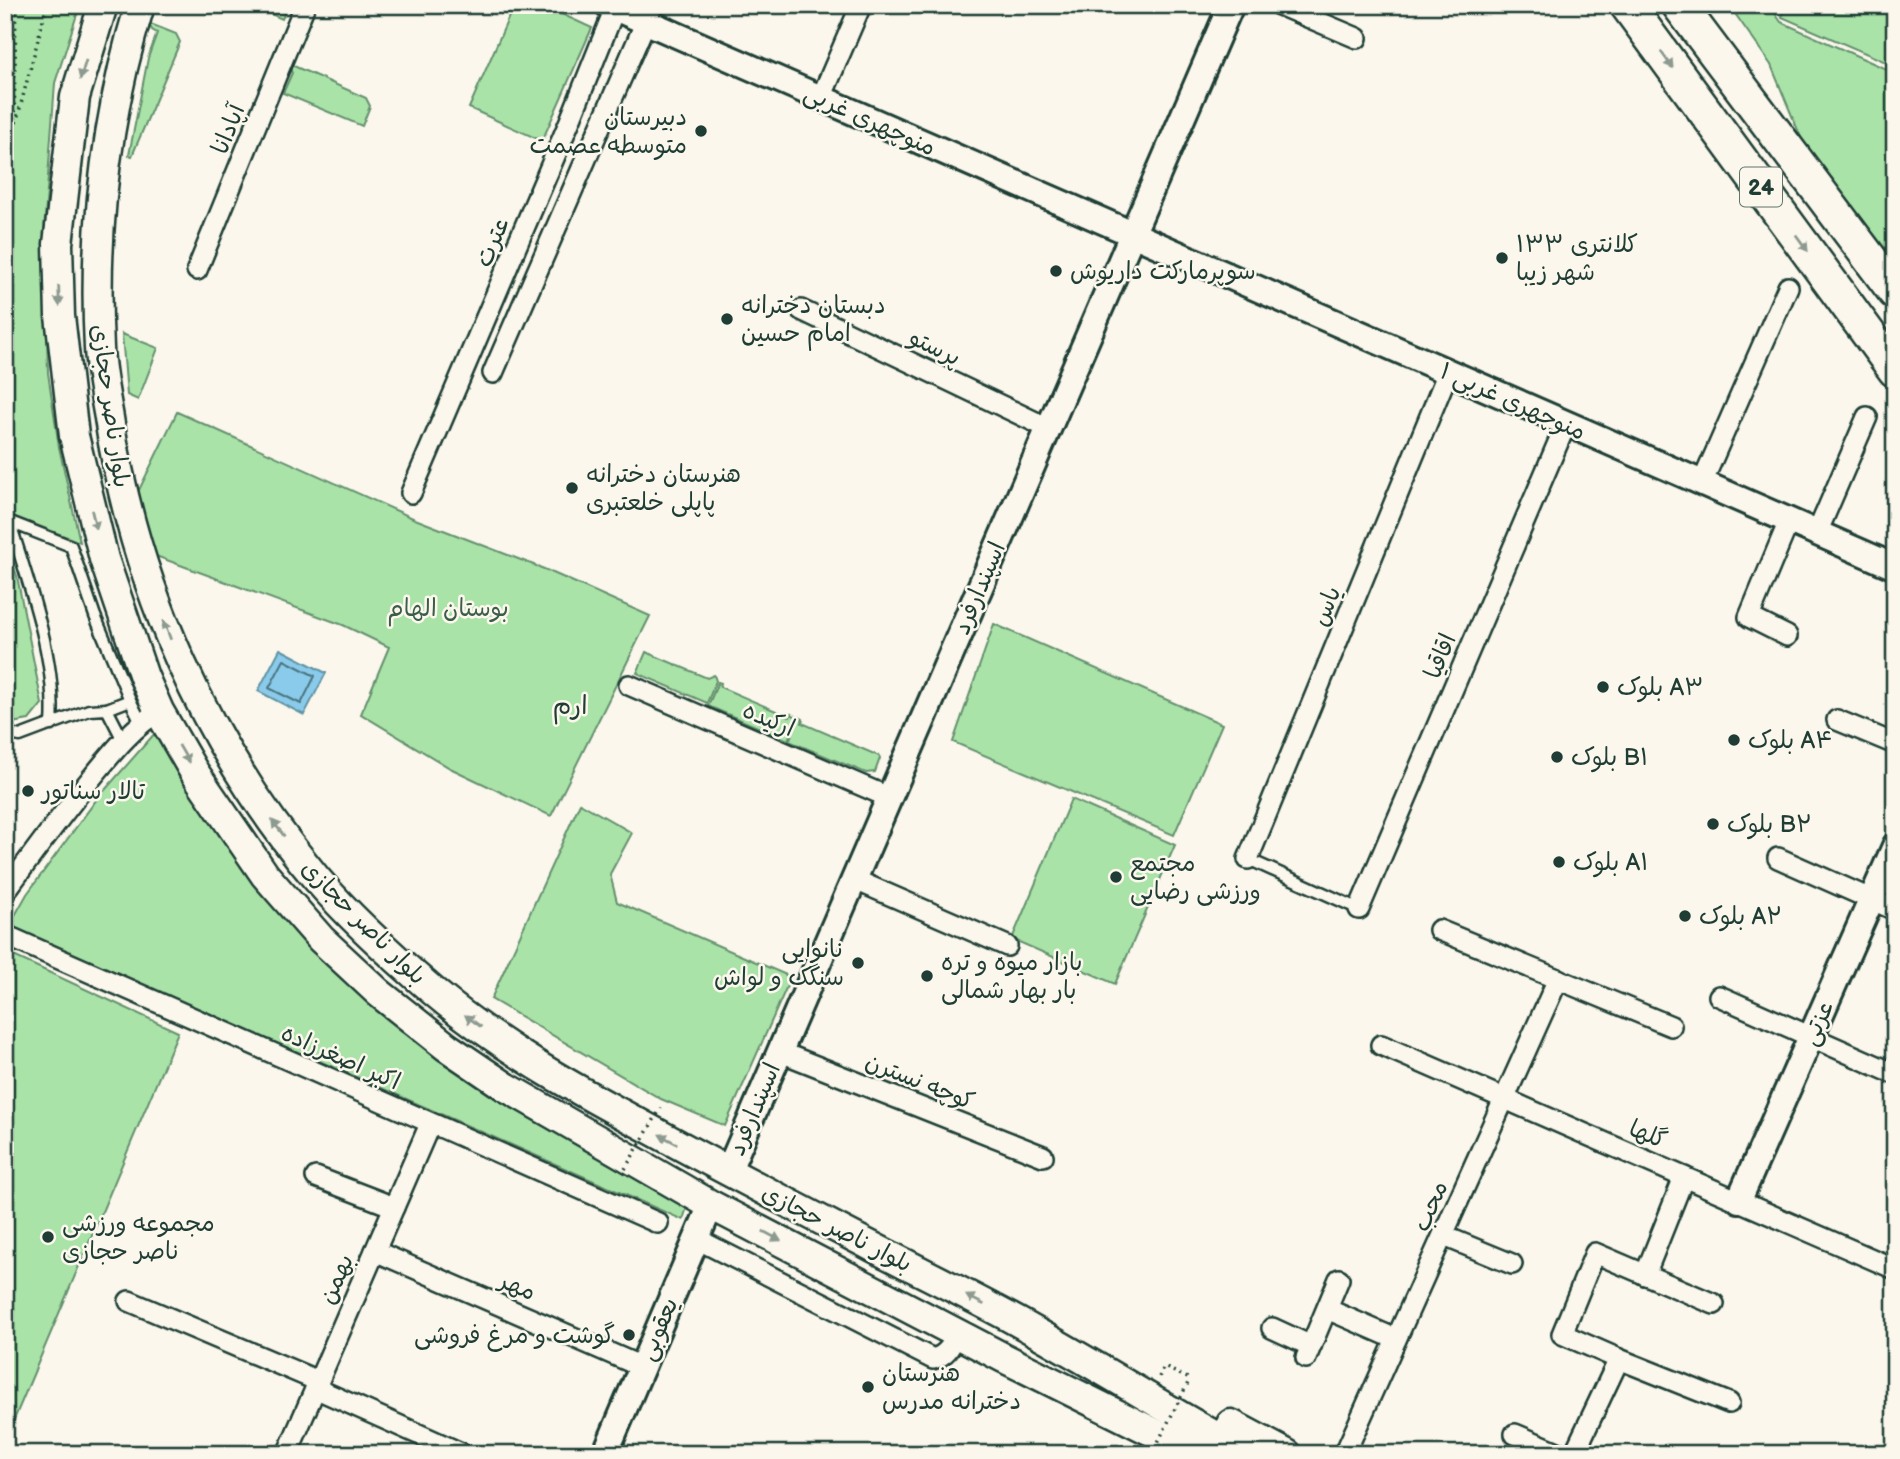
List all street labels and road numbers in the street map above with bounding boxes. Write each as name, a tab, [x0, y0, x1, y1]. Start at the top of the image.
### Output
street label: منوچهری غربی	[799, 78, 940, 163]
street label: آپادانا	[205, 99, 252, 158]
road number: 24	[1740, 168, 1782, 206]
street label: عترت	[469, 213, 516, 271]
street label: بلوار ناصر حجازی	[85, 322, 136, 490]
street label: پرستو	[903, 322, 965, 372]
street label: منوچهری غربی ۱	[1435, 356, 1590, 447]
street label: اسپندارفرد	[947, 537, 1012, 639]
street label: یاس	[1305, 582, 1347, 630]
street label: اقاقیا	[1418, 629, 1463, 683]
street label: ارکیده	[738, 696, 799, 743]
street label: بلوار ناصر حجازی	[295, 854, 432, 991]
street label: عزتی	[1795, 996, 1840, 1050]
street label: اکبر اصغرزاده	[277, 1018, 405, 1097]
street label: کوچه نسترن	[861, 1046, 979, 1116]
street label: اسپندارفرد	[722, 1058, 787, 1160]
street label: گلها	[1625, 1114, 1671, 1155]
street label: محب	[1407, 1176, 1454, 1236]
street label: بلوار ناصر حجازی	[757, 1178, 917, 1279]
street label: بهمن	[313, 1250, 360, 1309]
street label: مهر	[493, 1265, 540, 1307]
street label: یعقوبی	[632, 1293, 685, 1365]

